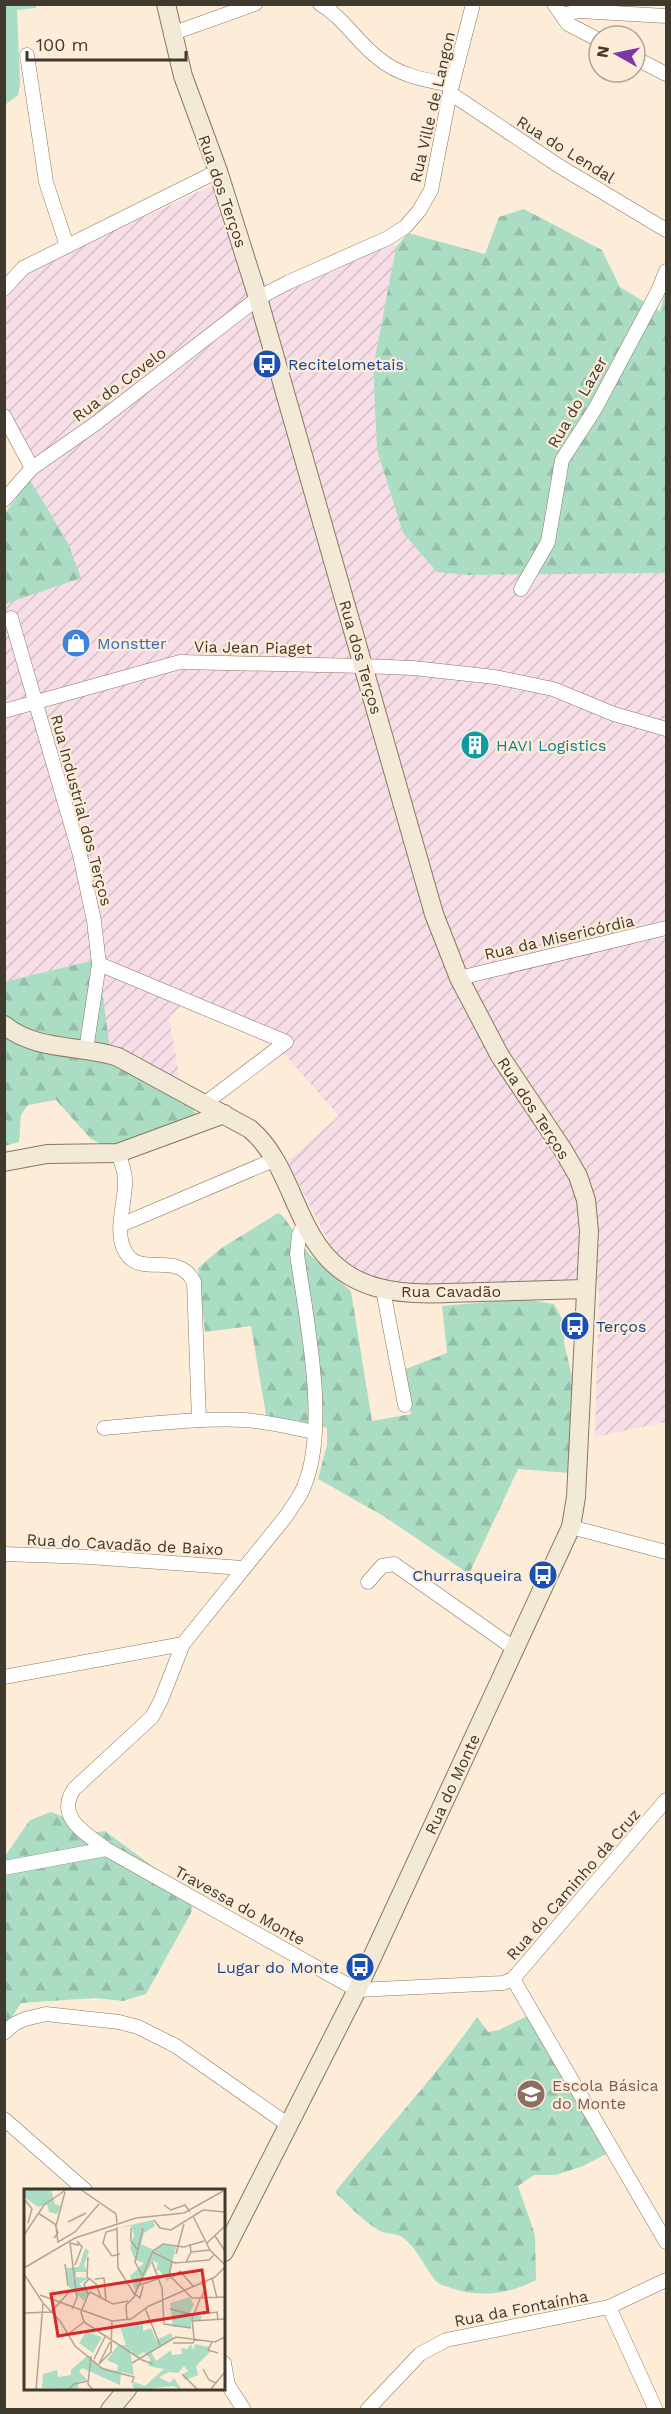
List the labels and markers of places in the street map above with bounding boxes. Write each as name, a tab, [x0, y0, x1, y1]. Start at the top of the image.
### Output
bus stop icon: Recitelometais	[251, 348, 283, 380]
place label: Recitelometais	[288, 355, 404, 374]
shop icon: Monstter	[60, 627, 92, 659]
place label: Monstter	[97, 634, 167, 653]
building icon: HAVI Logistics	[459, 729, 491, 761]
place label: HAVI Logistics	[496, 736, 606, 755]
bus stop icon: Terços	[559, 1310, 591, 1342]
place label: Terços	[596, 1317, 646, 1336]
bus stop icon: Churrasqueira	[527, 1559, 559, 1591]
place label: Churrasqueira	[412, 1566, 522, 1585]
bus stop icon: Lugar do Monte	[344, 1951, 376, 1983]
place label: Lugar do Monte	[217, 1958, 339, 1977]
place label: Escola Básica do Monte	[552, 2076, 658, 2113]
school or university icon: Escola Básica do Monte	[515, 2078, 547, 2110]

